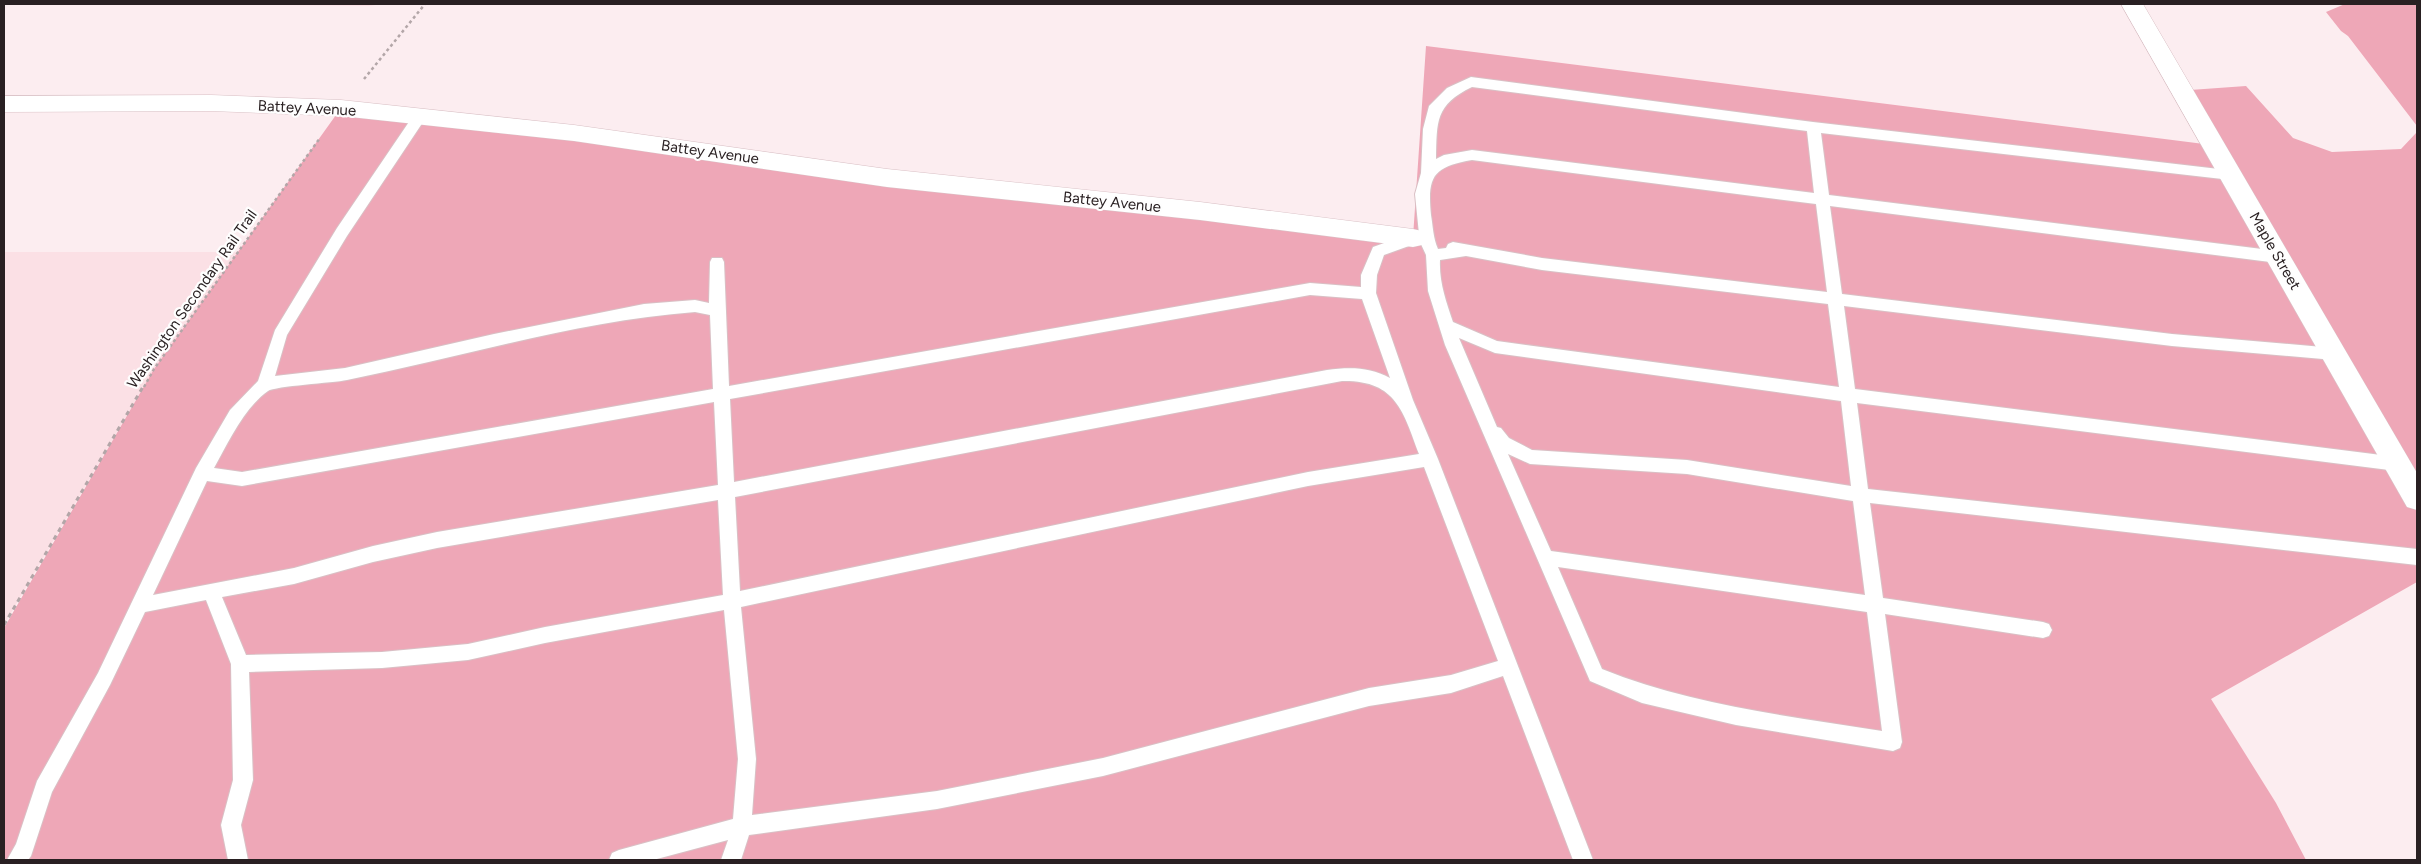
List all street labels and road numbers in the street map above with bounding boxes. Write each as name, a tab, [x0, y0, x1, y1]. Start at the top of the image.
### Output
street label: Battey Avenue	[257, 96, 357, 120]
street label: Battey Avenue	[660, 136, 760, 168]
street label: Battey Avenue	[1062, 188, 1162, 216]
street label: Washington Secondary Rail Trail	[123, 206, 261, 392]
street label: Maple Street	[2246, 209, 2305, 293]

